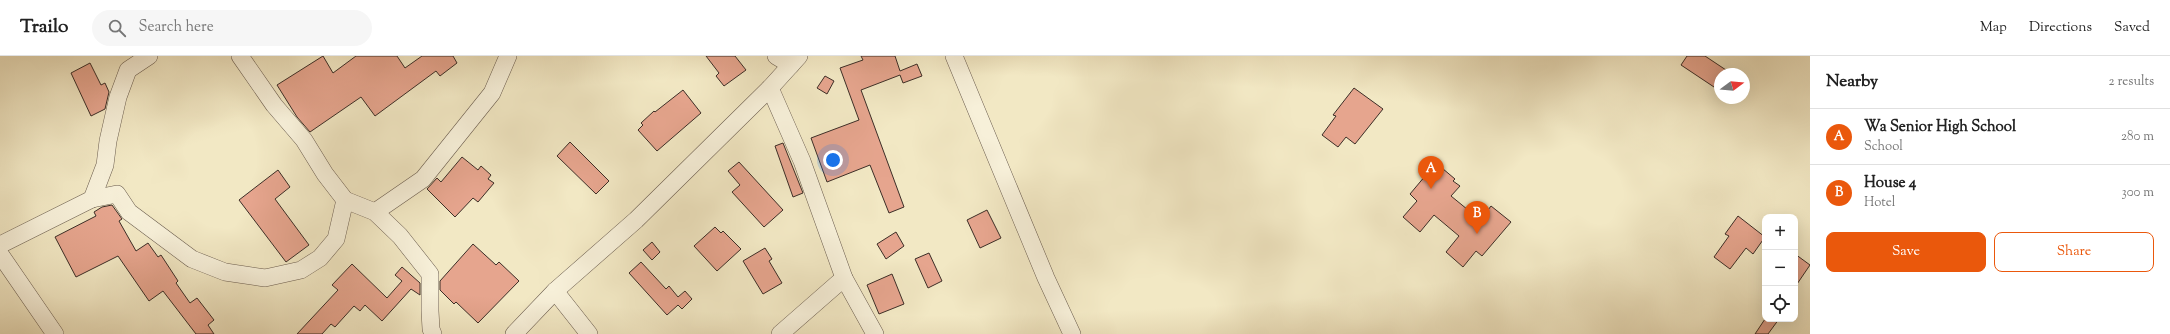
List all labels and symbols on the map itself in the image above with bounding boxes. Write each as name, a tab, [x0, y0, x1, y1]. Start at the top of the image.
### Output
north arrow	[1714, 68, 1750, 104]
your location	[823, 150, 843, 170]
pin: A	[1418, 156, 1444, 189]
pin: B	[1464, 201, 1490, 234]

